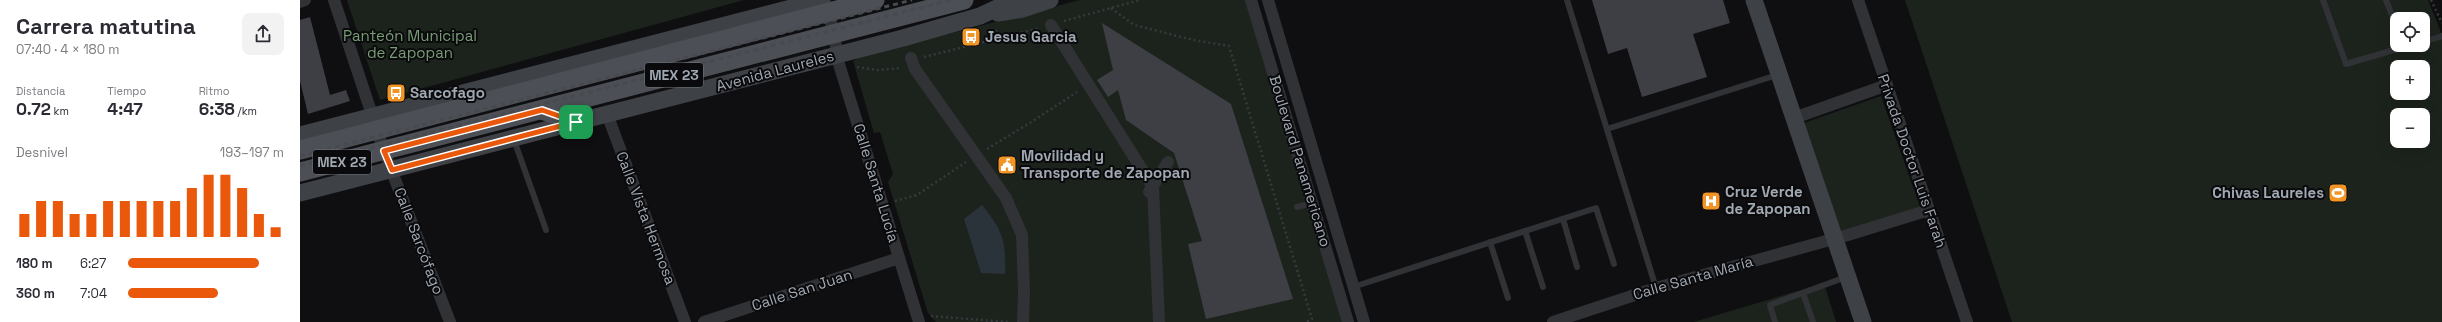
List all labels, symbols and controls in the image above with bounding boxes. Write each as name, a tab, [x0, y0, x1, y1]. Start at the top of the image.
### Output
text: Carrera matutina	[16, 12, 196, 40]
map controls	[2390, 12, 2430, 148]
button: locate	[2390, 12, 2430, 52]
button: share	[242, 13, 284, 55]
park label: Panteón Municipal de Zapopan	[343, 26, 477, 62]
bus stop icon: Jesus Garcia	[960, 26, 982, 48]
place label: Jesus Garcia	[985, 27, 1077, 46]
text: 07:40 · 4 × 180 m	[16, 41, 120, 58]
street label: Avenida Laureles	[714, 46, 836, 95]
button: +	[2390, 60, 2430, 100]
road number: MEX 23	[645, 63, 703, 87]
street label: Privada Doctor Luis Farah	[1874, 71, 1951, 250]
street label: Boulevard Panamericano	[1265, 73, 1336, 249]
bus stop icon: Sarcofago	[385, 82, 407, 104]
place label: Sarcofago	[410, 83, 485, 102]
text: Distancia	[16, 84, 65, 98]
text: Tiempo	[107, 84, 146, 98]
text: Ritmo	[199, 84, 230, 98]
text: 0.72	[16, 98, 51, 120]
text: 4:47	[107, 98, 143, 120]
text: 6:38	[199, 98, 235, 120]
text: km	[51, 104, 69, 118]
text: /km	[235, 104, 257, 118]
pin	[559, 105, 593, 139]
button: −	[2390, 108, 2430, 148]
icon: arrive	[565, 111, 587, 133]
street label: Calle Santa Lucía	[849, 121, 904, 245]
text: Desnivel	[16, 144, 68, 161]
text: 193–197 m	[220, 144, 284, 161]
place label: Movilidad y Transporte de Zapopan	[1021, 146, 1190, 182]
street label: Calle Vista Hermosa	[612, 149, 681, 287]
road number: MEX 23	[313, 150, 371, 174]
public building icon: Movilidad y Transporte de Zapopan	[996, 154, 1018, 176]
place label: Cruz Verde de Zapopan	[1725, 182, 1811, 218]
sports icon: Chivas Laureles	[2327, 182, 2349, 204]
place label: Chivas Laureles	[2212, 183, 2324, 202]
street label: Calle Sarcófago	[390, 185, 449, 297]
hospital icon: Cruz Verde de Zapopan	[1700, 190, 1722, 212]
street label: Calle Santa María	[1631, 251, 1755, 304]
text: 180 m	[16, 255, 53, 272]
text: 6:27	[80, 255, 106, 272]
street label: Calle San Juan	[749, 264, 855, 315]
text: 360 m	[16, 285, 55, 302]
text: 7:04	[80, 285, 107, 302]

